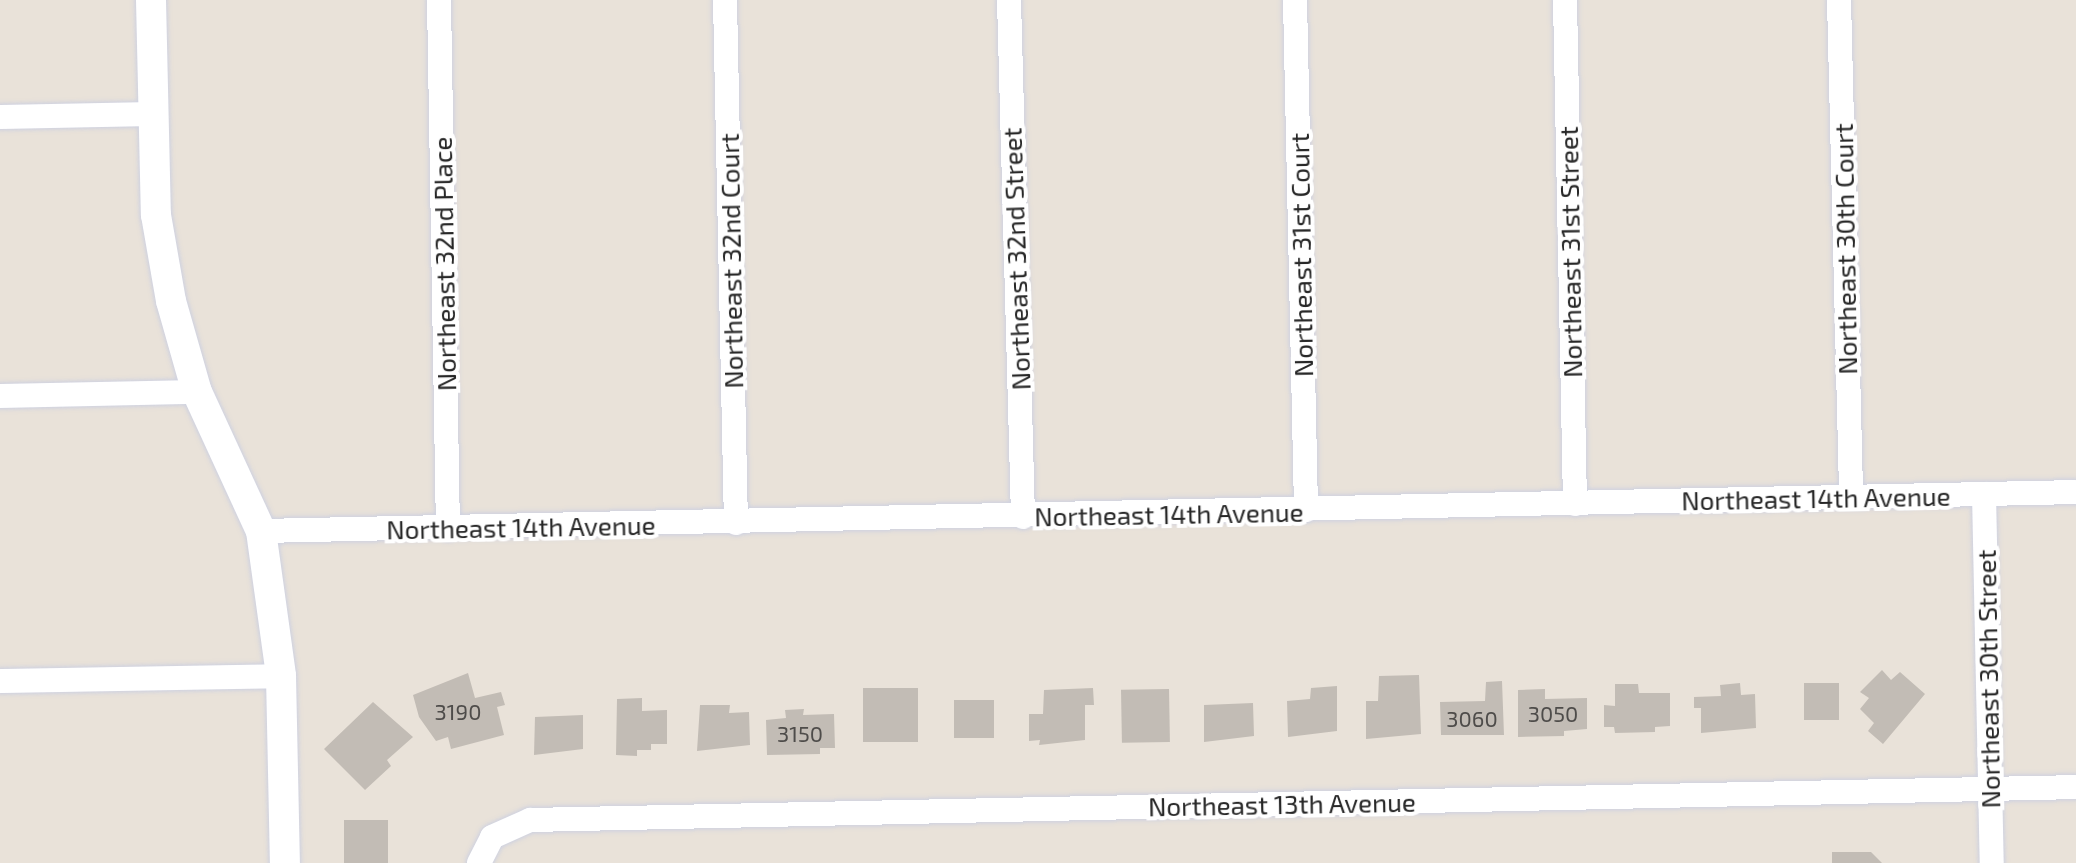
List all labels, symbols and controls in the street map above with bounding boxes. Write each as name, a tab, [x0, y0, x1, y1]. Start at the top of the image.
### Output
street label: Northeast 30th Court	[1827, 123, 1863, 375]
street label: Northeast 31st Street	[1552, 126, 1588, 378]
street label: Northeast 32nd Street	[996, 127, 1036, 391]
street label: Northeast 32nd Court	[713, 133, 749, 389]
street label: Northeast 31st Court	[1283, 133, 1319, 377]
street label: Northeast 32nd Place	[426, 137, 462, 391]
street label: Northeast 14th Avenue	[1681, 480, 1951, 516]
street label: Northeast 14th Avenue	[1034, 496, 1304, 532]
street label: Northeast 14th Avenue	[386, 509, 656, 545]
street label: Northeast 30th Street	[1970, 549, 2006, 809]
house number: 3190	[435, 699, 481, 725]
house number: 3050	[1528, 701, 1578, 727]
house number: 3060	[1446, 706, 1498, 732]
house number: 3150	[777, 721, 823, 747]
street label: Northeast 13th Avenue	[1148, 786, 1416, 822]

